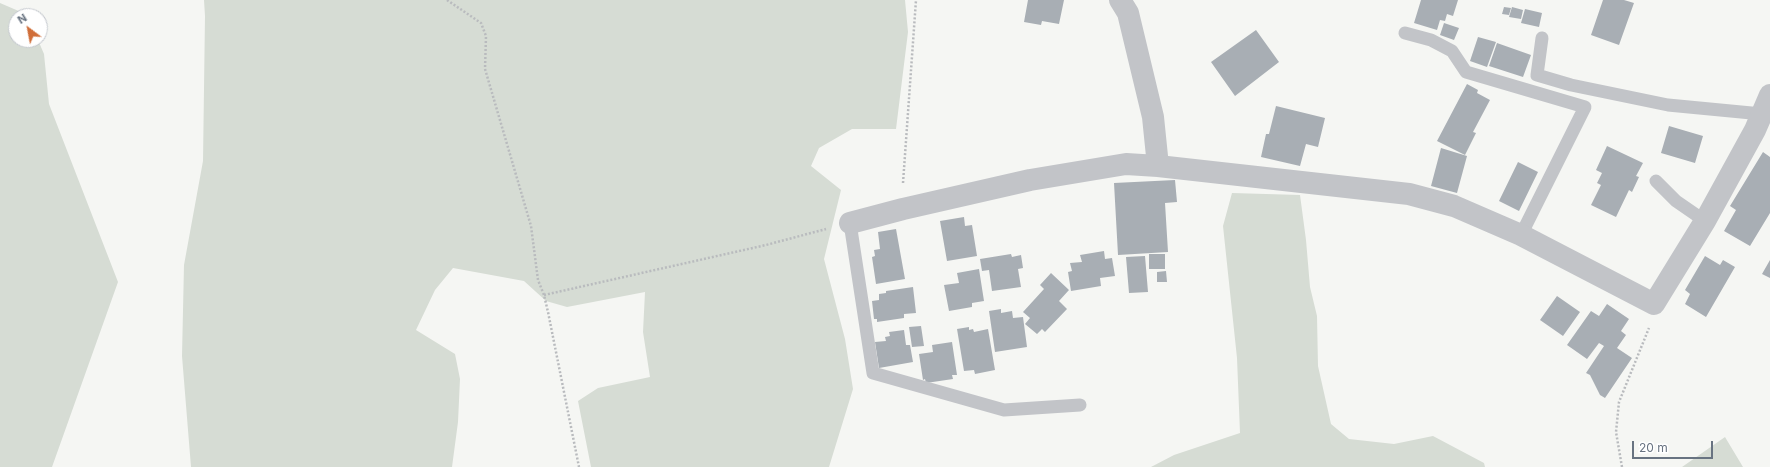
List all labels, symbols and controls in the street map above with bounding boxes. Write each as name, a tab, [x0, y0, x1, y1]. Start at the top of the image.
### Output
north arrow	[8, 8, 48, 48]
text: N	[15, 11, 29, 27]
scale bar	[1634, 433, 1715, 459]
text: 20 m	[1639, 440, 1668, 455]

